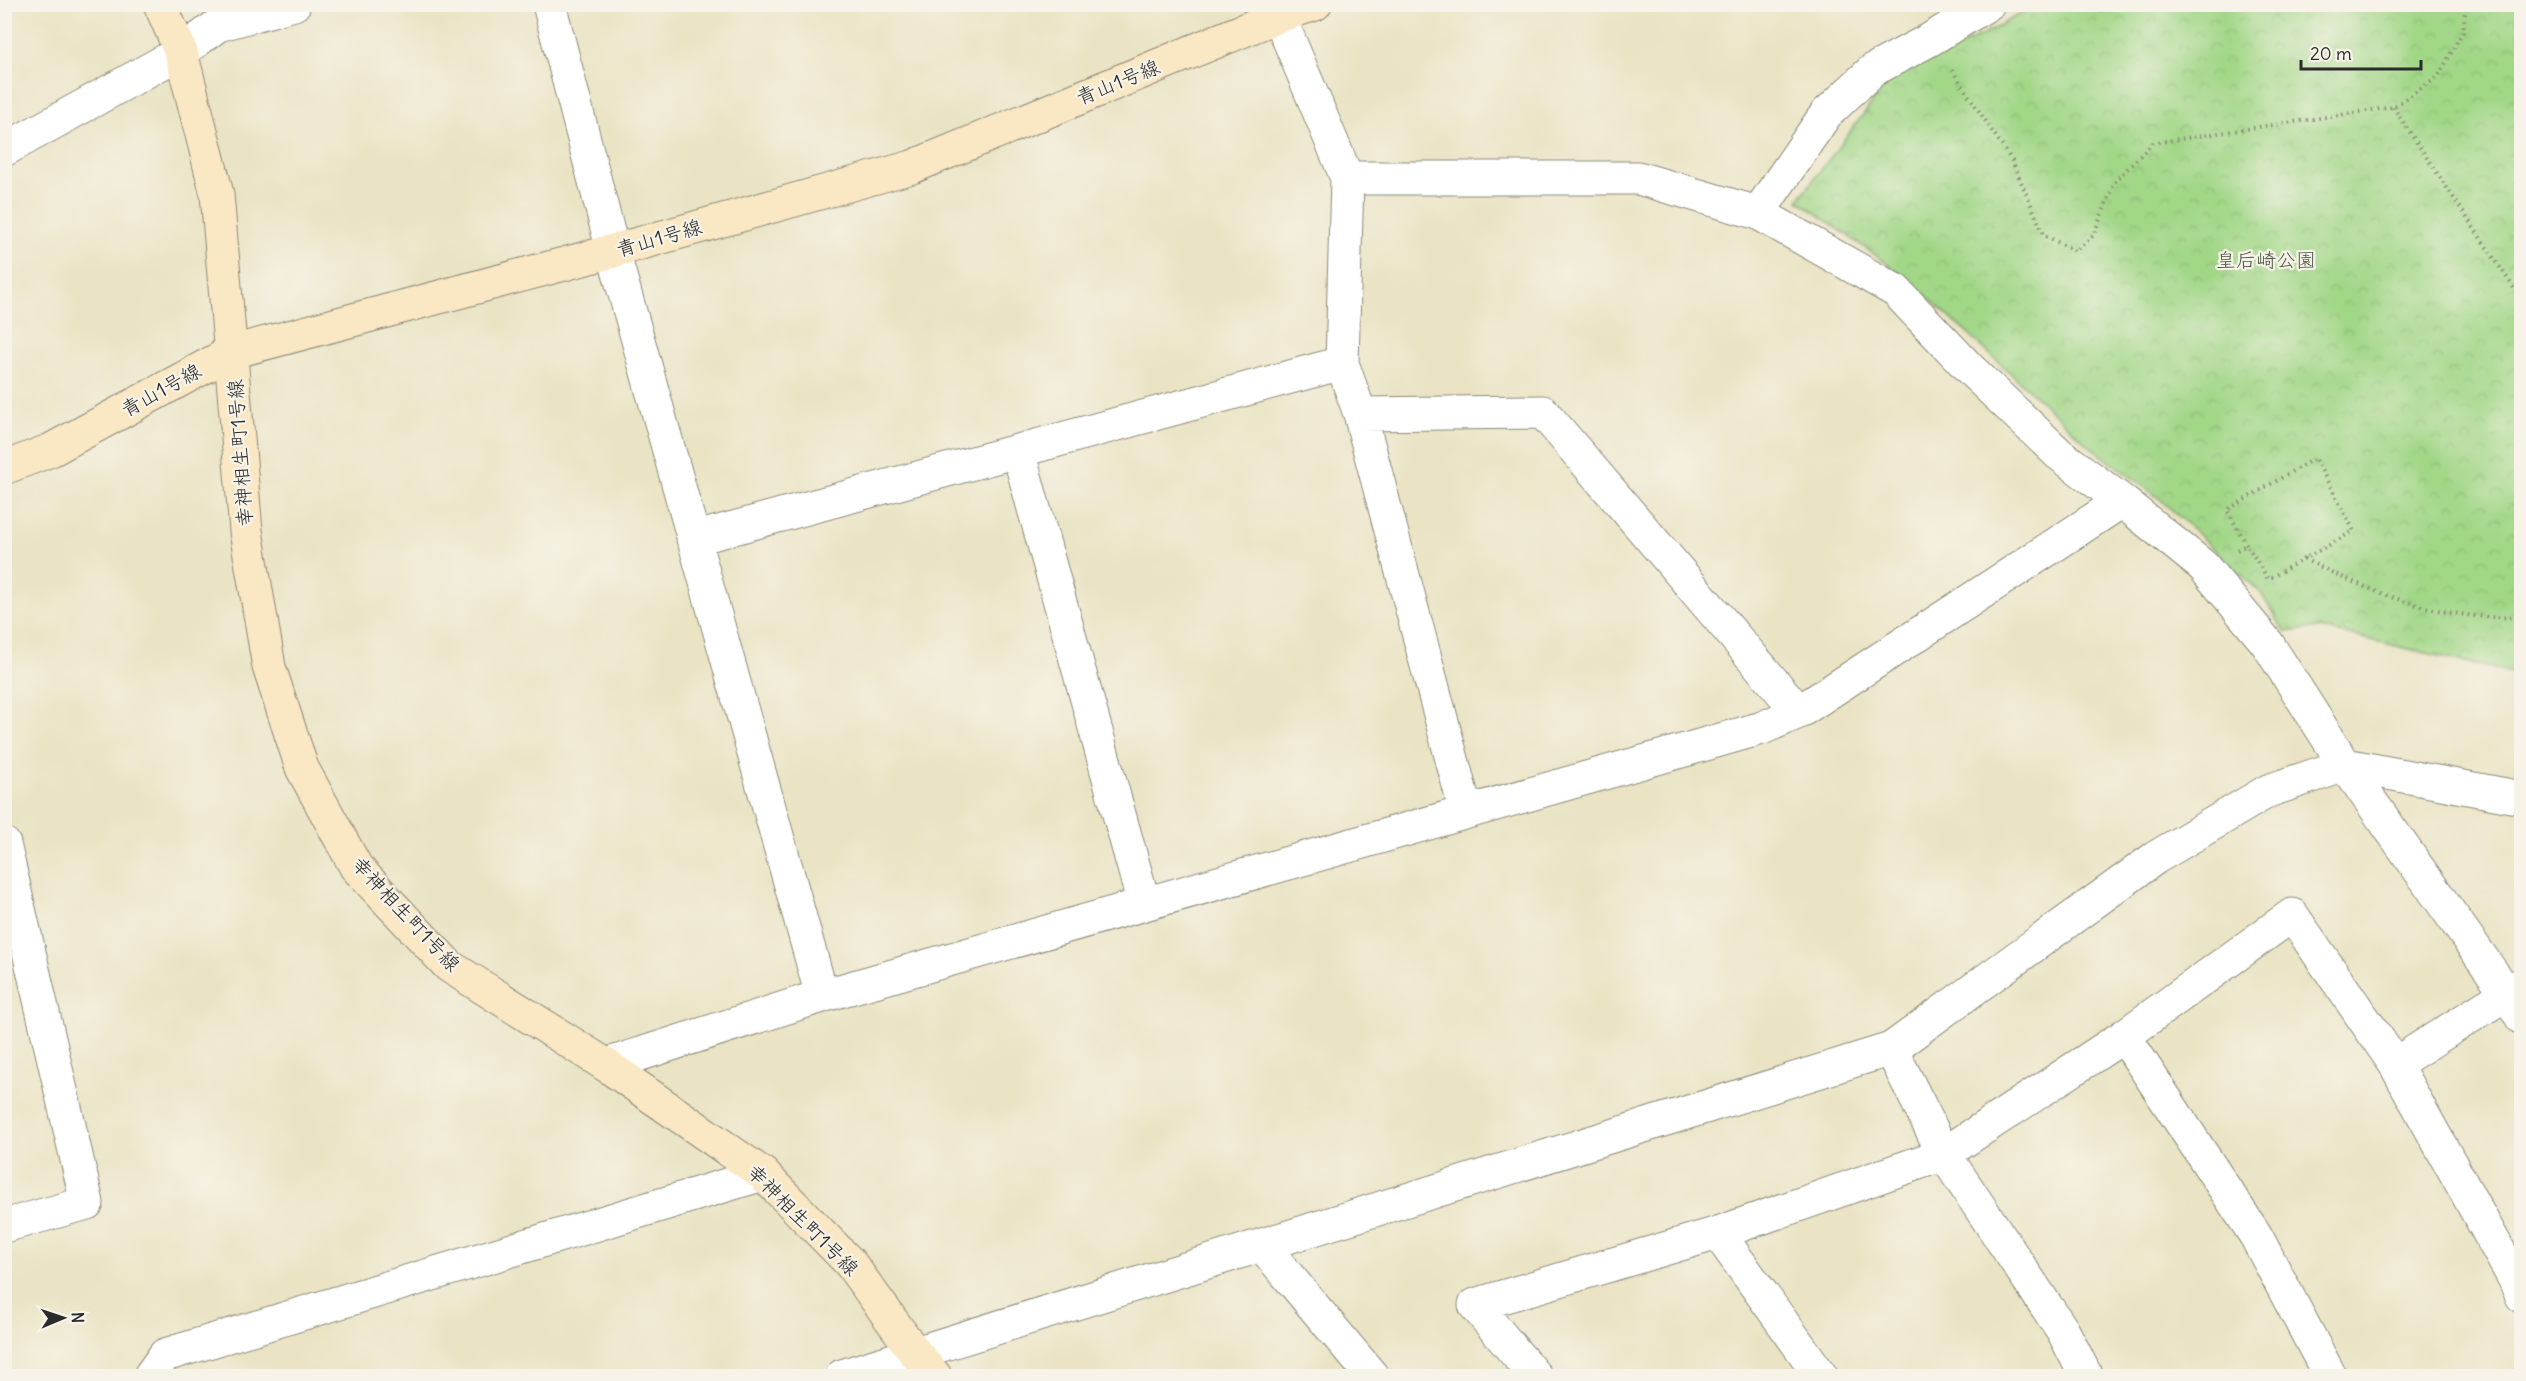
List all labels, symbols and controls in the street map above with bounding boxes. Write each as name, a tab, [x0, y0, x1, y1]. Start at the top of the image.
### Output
scale bar	[2301, 33, 2421, 71]
text: 20 m	[2310, 42, 2352, 65]
street label: 青山1号線	[1072, 53, 1163, 110]
street label: 青山1号線	[613, 213, 705, 262]
park label: 皇后崎公園	[2216, 247, 2316, 272]
street label: 青山1号線	[116, 357, 205, 422]
street label: 幸神相生町1号線	[222, 378, 257, 528]
street label: 幸神相生町1号線	[347, 851, 466, 976]
street label: 幸神相生町1号線	[742, 1158, 865, 1281]
north arrow	[33, 1288, 93, 1348]
text: N	[68, 1312, 88, 1323]

